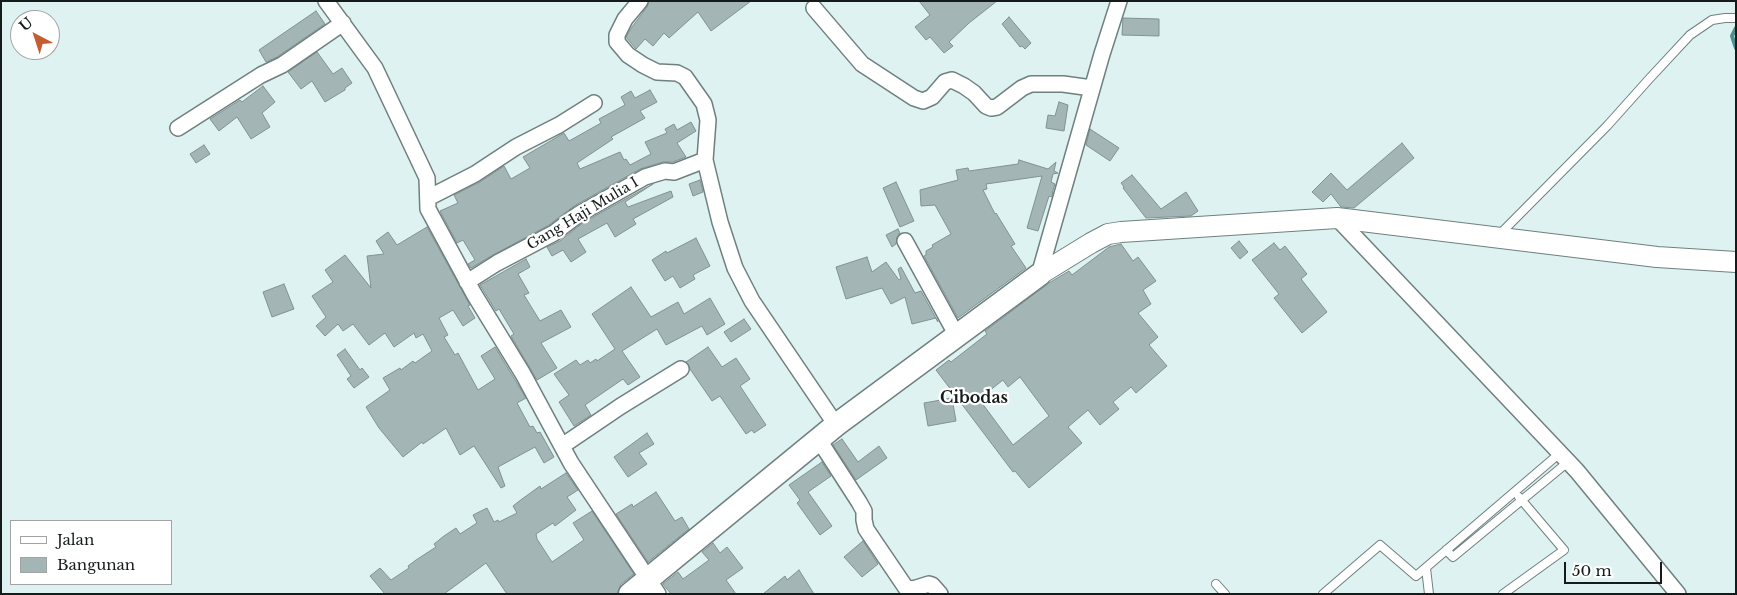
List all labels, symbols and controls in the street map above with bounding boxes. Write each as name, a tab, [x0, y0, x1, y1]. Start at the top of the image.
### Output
north arrow	[10, 10, 60, 60]
text: U	[15, 13, 37, 35]
street label: Gang Haji Mulia I	[524, 174, 642, 254]
district label: Cibodas	[940, 388, 1008, 408]
legend	[10, 520, 172, 585]
text: Jalan	[57, 530, 94, 549]
scale bar	[1567, 552, 1664, 584]
text: Bangunan	[57, 555, 135, 574]
text: 50 m	[1572, 561, 1612, 580]

